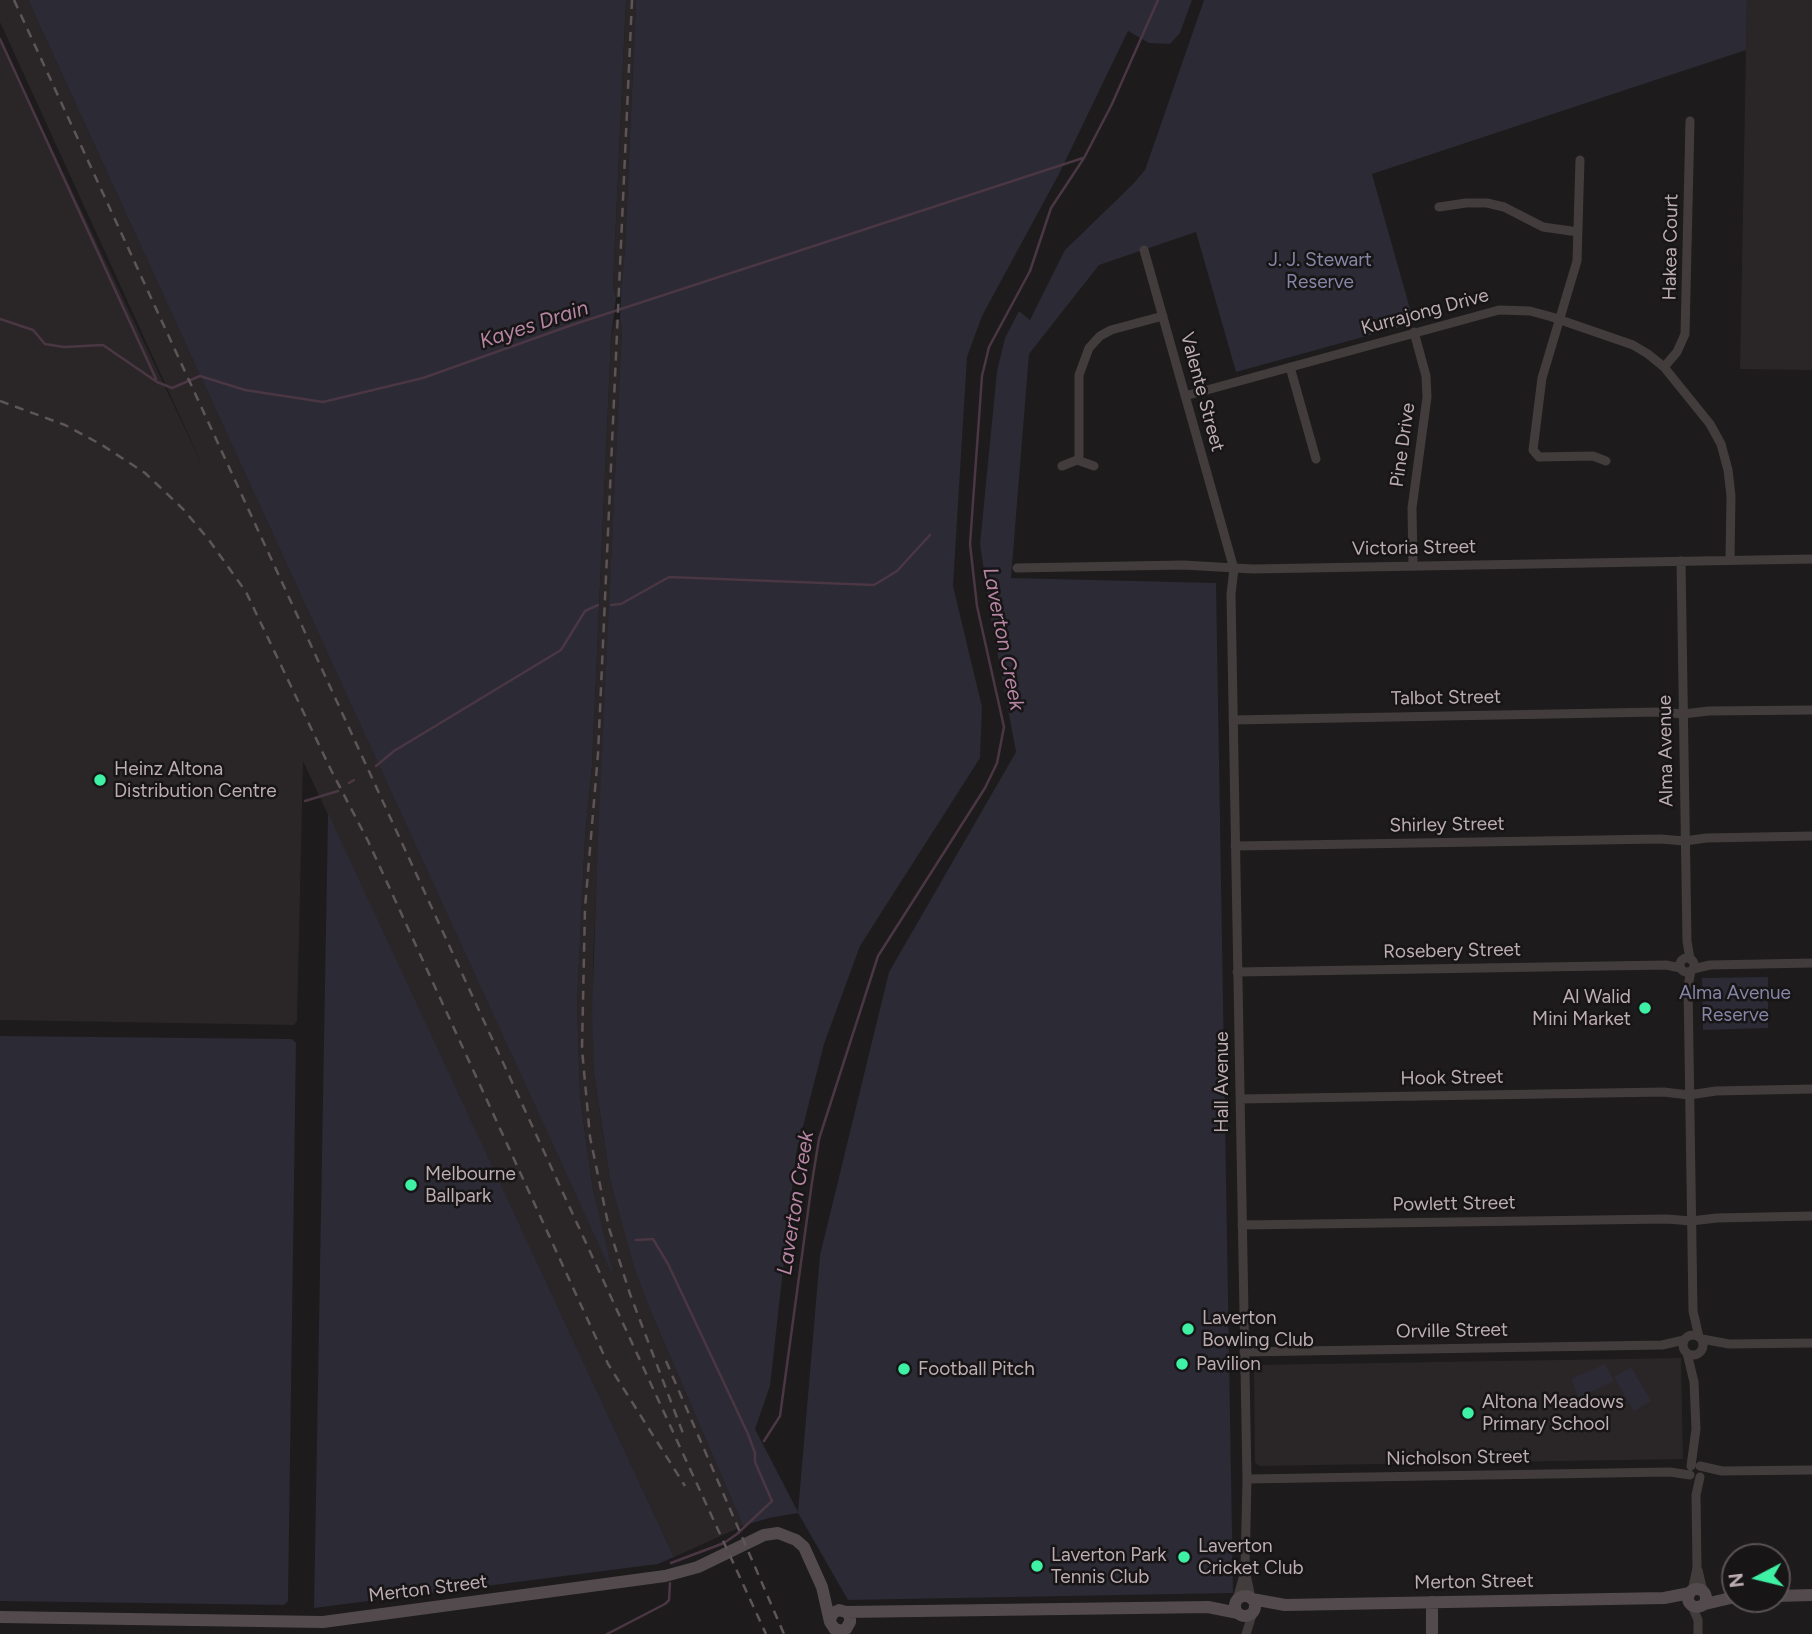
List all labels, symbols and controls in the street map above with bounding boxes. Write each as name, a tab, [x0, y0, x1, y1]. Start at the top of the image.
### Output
street label: Hakea Court	[1659, 193, 1683, 301]
park label: J. J. Stewart Reserve	[1268, 249, 1372, 293]
street label: Kurrajong Drive	[1359, 284, 1491, 340]
water label: Kayes Drain	[476, 296, 592, 354]
street label: Valente Street	[1175, 330, 1229, 454]
street label: Pine Drive	[1386, 401, 1420, 489]
street label: Victoria Street	[1352, 536, 1476, 560]
water label: Laverton Creek	[977, 565, 1029, 713]
street label: Talbot Street	[1391, 686, 1501, 710]
street label: Alma Avenue	[1654, 695, 1678, 807]
place label: Heinz Altona Distribution Centre	[114, 758, 277, 802]
marker: Heinz Altona Distribution Centre	[92, 772, 108, 788]
street label: Shirley Street	[1389, 813, 1505, 837]
street label: Rosebery Street	[1383, 938, 1521, 964]
park label: Alma Avenue Reserve	[1679, 982, 1791, 1026]
place label: Al Walid Mini Market	[1532, 986, 1631, 1030]
marker: Al Walid Mini Market	[1637, 1000, 1653, 1016]
street label: Hall Avenue	[1211, 1031, 1233, 1133]
street label: Hook Street	[1400, 1066, 1504, 1090]
water label: Laverton Creek	[772, 1129, 820, 1277]
place label: Melbourne Ballpark	[425, 1163, 516, 1207]
marker: Melbourne Ballpark	[403, 1177, 419, 1193]
street label: Powlett Street	[1392, 1192, 1516, 1216]
place label: Laverton Bowling Club	[1202, 1307, 1314, 1351]
street label: Orville Street	[1396, 1319, 1508, 1343]
marker: Laverton Bowling Club	[1180, 1321, 1196, 1337]
place label: Pavilion	[1196, 1353, 1261, 1375]
marker: Pavilion	[1174, 1356, 1190, 1372]
place label: Football Pitch	[918, 1358, 1035, 1380]
marker: Football Pitch	[896, 1361, 912, 1377]
place label: Altona Meadows Primary School	[1482, 1391, 1624, 1435]
marker: Altona Meadows Primary School	[1460, 1405, 1476, 1421]
street label: Nicholson Street	[1386, 1445, 1530, 1471]
place label: Laverton Cricket Club	[1198, 1535, 1304, 1579]
north arrow	[1721, 1543, 1791, 1613]
place label: Laverton Park Tennis Club	[1051, 1544, 1166, 1588]
marker: Laverton Cricket Club	[1176, 1549, 1192, 1565]
marker: Laverton Park Tennis Club	[1029, 1558, 1045, 1574]
street label: Merton Street	[367, 1570, 489, 1608]
street label: Merton Street	[1414, 1570, 1534, 1594]
text: N	[1724, 1572, 1749, 1589]

